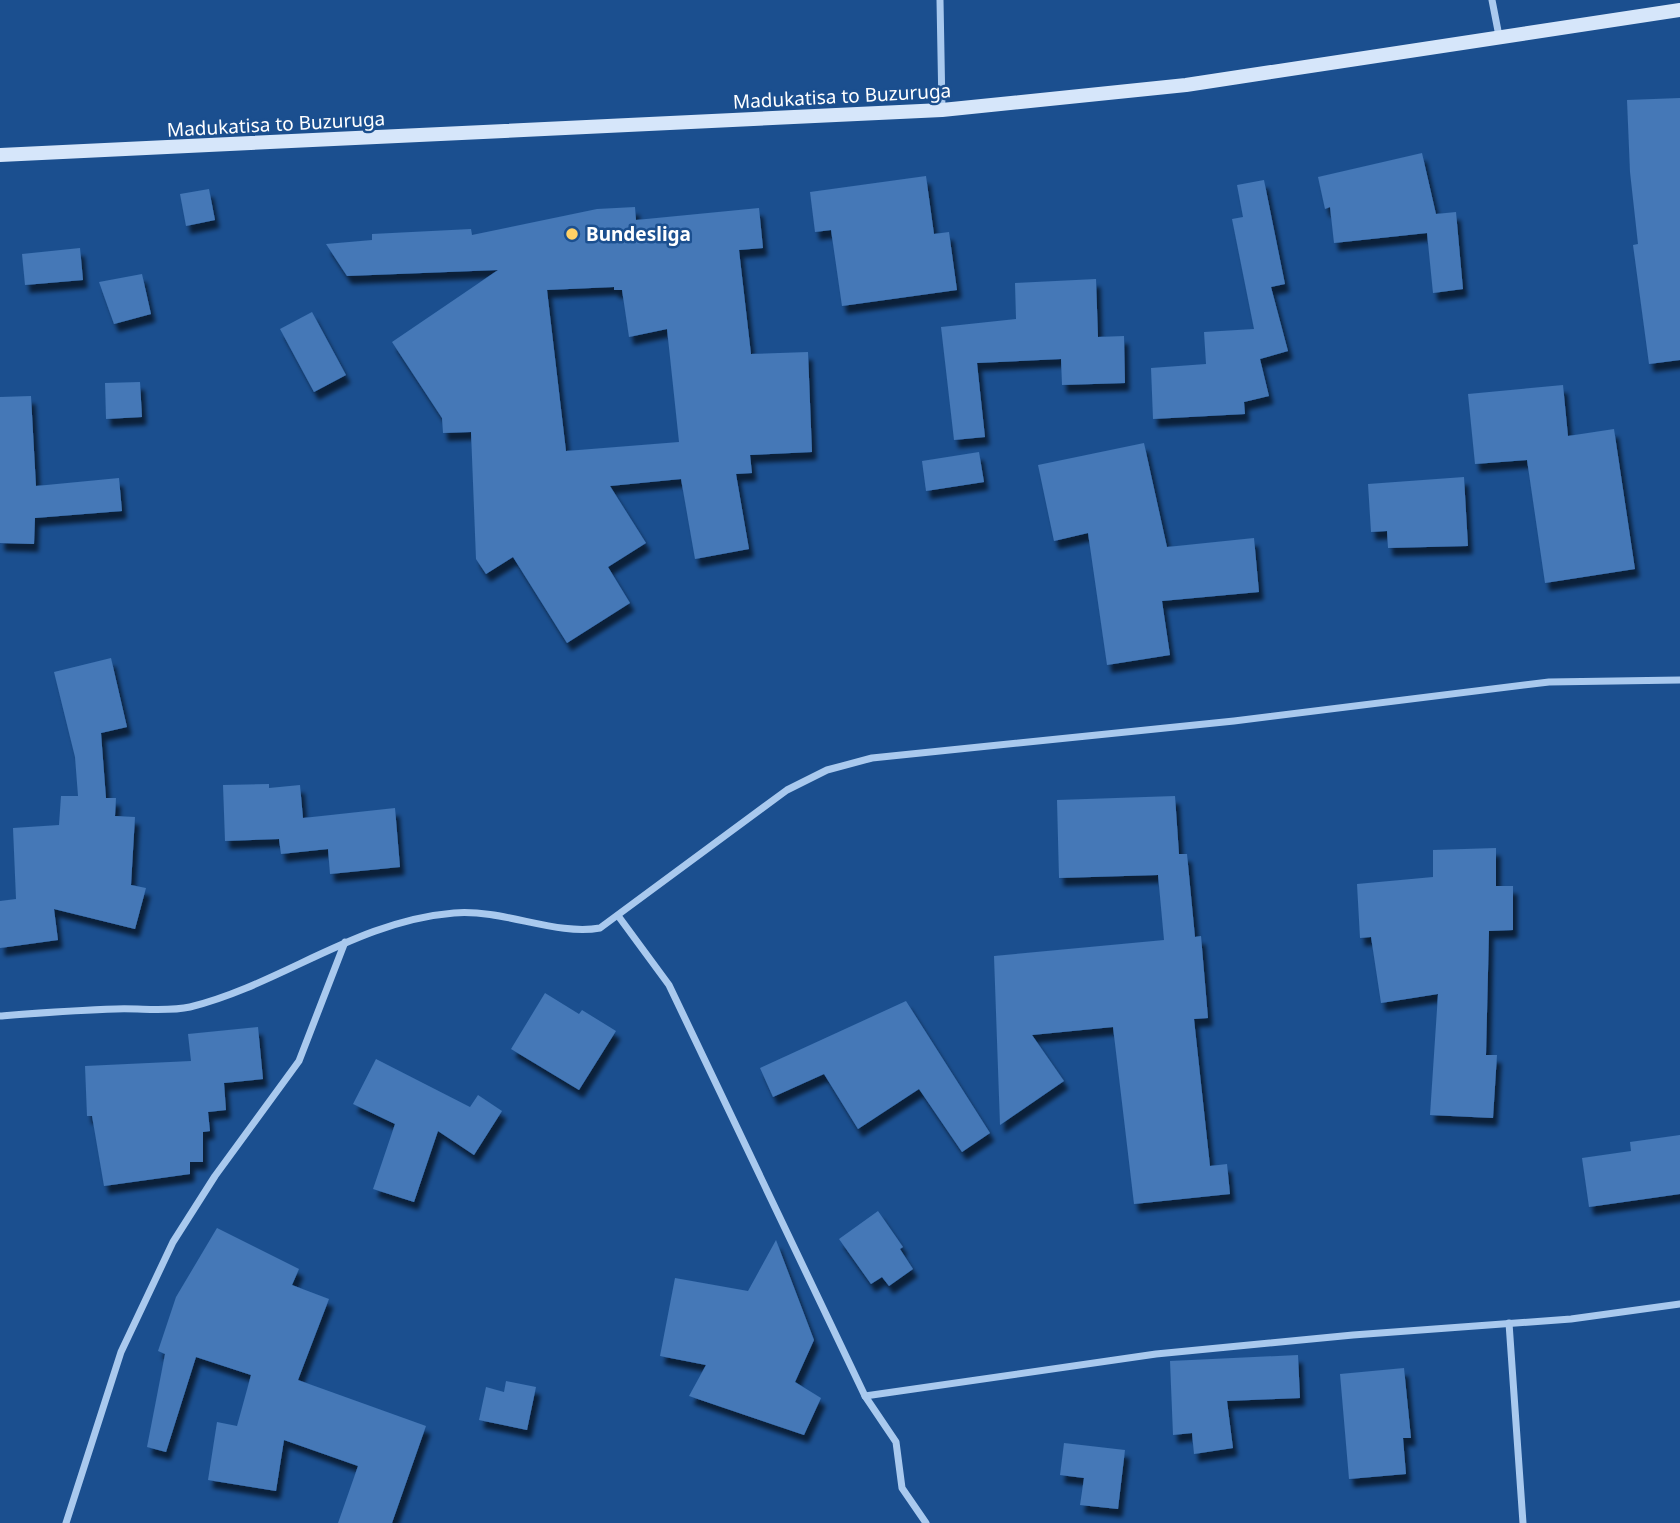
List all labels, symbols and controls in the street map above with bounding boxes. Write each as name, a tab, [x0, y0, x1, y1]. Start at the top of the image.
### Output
street label: Madukatisa to Buzuruga	[732, 77, 952, 115]
street label: Madukatisa to Buzuruga	[166, 105, 386, 143]
place label: Bundesliga	[586, 221, 691, 247]
marker: Bundesliga	[564, 226, 580, 242]

